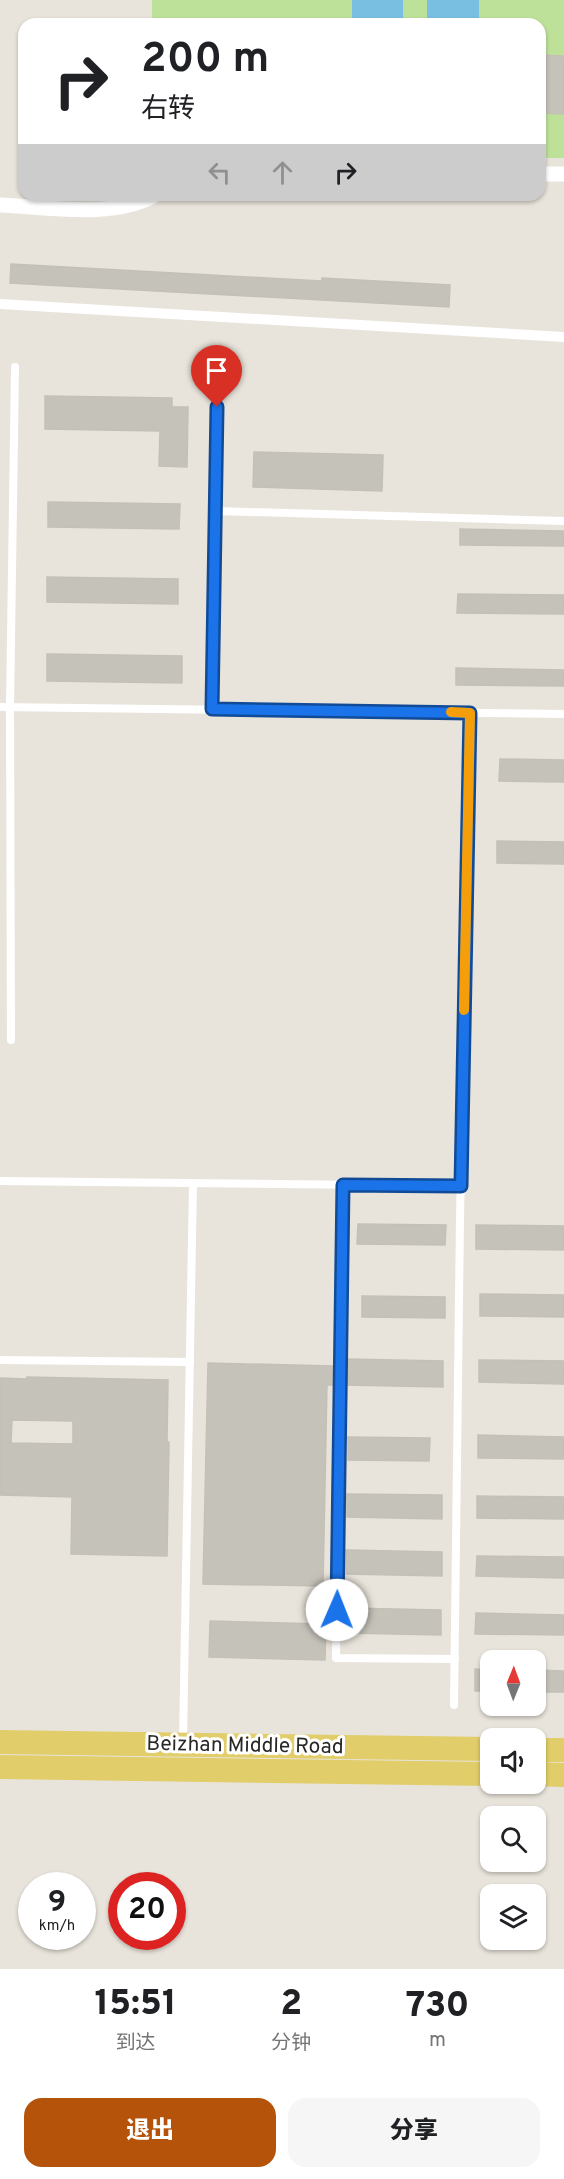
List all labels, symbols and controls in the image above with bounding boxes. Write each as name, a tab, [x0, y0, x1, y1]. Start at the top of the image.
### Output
text: 200 m	[141, 34, 269, 87]
icon: right	[42, 42, 120, 120]
text: 右转	[141, 93, 195, 127]
icon: left	[203, 156, 236, 189]
icon: ahead	[266, 156, 299, 189]
icon: right	[329, 156, 362, 189]
pin	[191, 345, 242, 407]
icon: arrive	[200, 354, 233, 387]
position arrow	[305, 1578, 369, 1642]
north arrow	[480, 1650, 546, 1716]
map controls	[480, 1650, 546, 1950]
button: sound	[480, 1728, 546, 1794]
street label: Beizhan Middle Road	[146, 1731, 344, 1761]
button: search	[480, 1806, 546, 1872]
speed limit sign: 20	[108, 1872, 186, 1950]
button: layers	[480, 1884, 546, 1950]
text: 9	[48, 1885, 66, 1922]
text: km/h	[39, 1917, 75, 1936]
text: 15:51	[95, 1982, 177, 2028]
text: 2	[280, 1982, 302, 2028]
text: 730	[406, 1984, 469, 2030]
text: m	[429, 2028, 446, 2054]
text: 到达	[116, 2031, 156, 2057]
text: 分钟	[271, 2031, 311, 2057]
button: 退出	[24, 2098, 276, 2167]
button: 分享	[288, 2098, 540, 2167]

